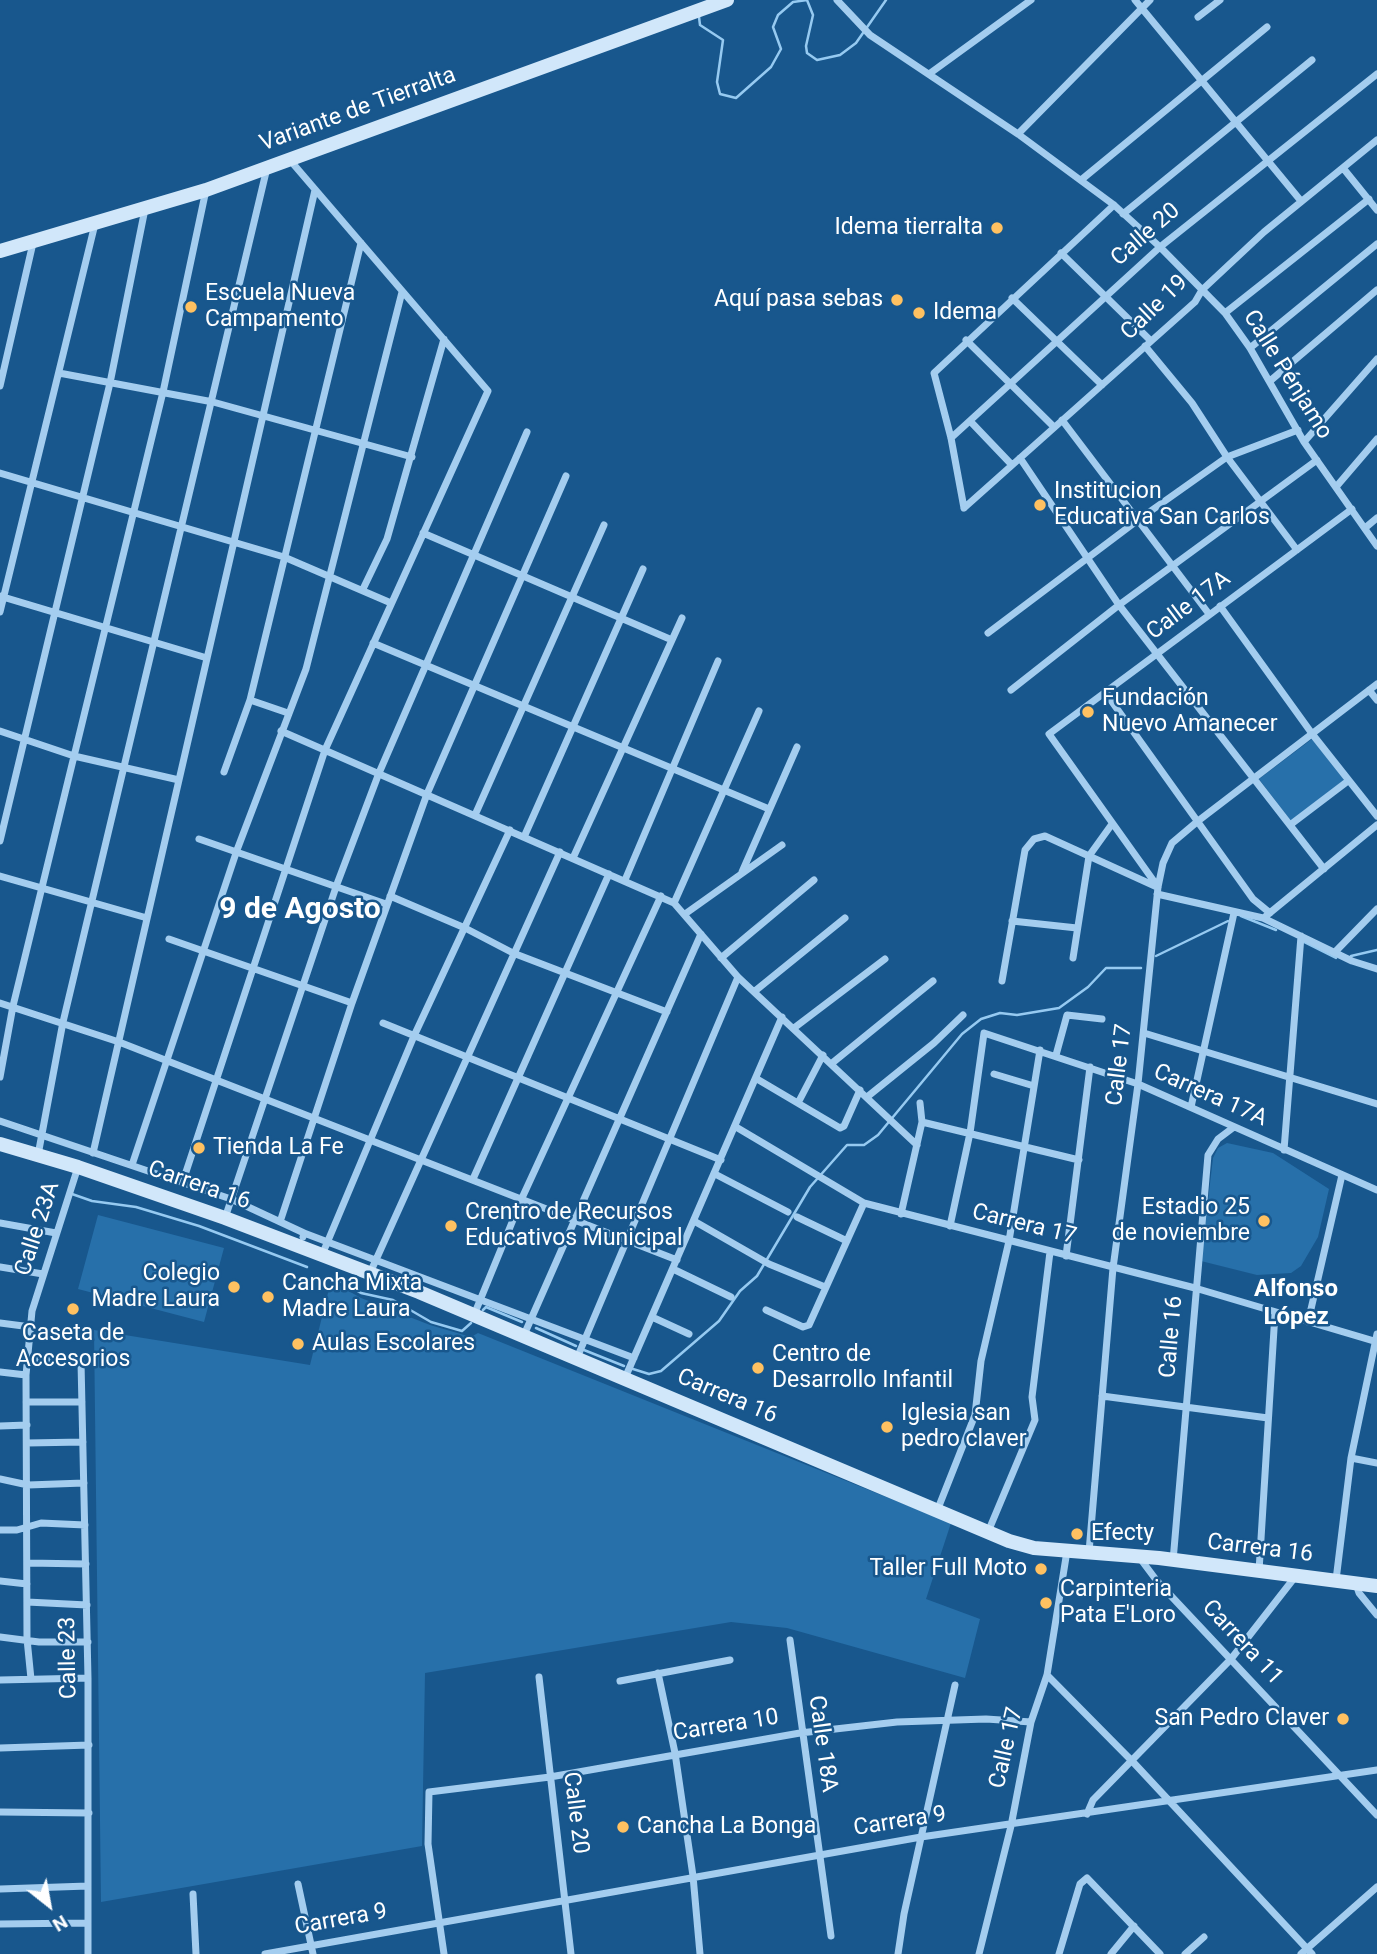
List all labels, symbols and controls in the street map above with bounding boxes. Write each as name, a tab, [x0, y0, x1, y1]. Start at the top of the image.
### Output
street label: Variante de Tierralta	[256, 62, 460, 158]
street label: Calle 20	[1106, 198, 1186, 272]
place label: Idema tierralta	[835, 214, 983, 242]
marker: Idema tierralta	[989, 220, 1005, 236]
street label: Calle 19	[1116, 269, 1194, 347]
place label: Escuela Nueva Campamento	[205, 280, 355, 334]
place label: Aquí pasa sebas	[714, 286, 883, 314]
marker: Aquí pasa sebas	[889, 292, 905, 308]
marker: Escuela Nueva Campamento	[183, 299, 199, 315]
place label: Idema	[933, 299, 997, 327]
marker: Idema	[911, 305, 927, 321]
street label: Calle Pénjamo	[1236, 305, 1338, 445]
place label: Institucion Educativa San Carlos	[1054, 478, 1270, 532]
marker: Institucion Educativa San Carlos	[1032, 497, 1048, 513]
street label: Calle 17A	[1142, 566, 1236, 646]
place label: Fundación Nuevo Amanecer	[1102, 685, 1278, 739]
marker: Fundación Nuevo Amanecer	[1080, 704, 1096, 720]
district label: 9 de Agosto	[219, 892, 381, 928]
street label: Calle 17	[1101, 1022, 1139, 1108]
street label: Carrera 17A	[1149, 1059, 1271, 1133]
place label: Tienda La Fe	[213, 1134, 344, 1162]
marker: Tienda La Fe	[191, 1140, 207, 1156]
street label: Carrera 16	[144, 1156, 254, 1216]
street label: Calle 23A	[10, 1178, 66, 1280]
place label: Estadio 25 de noviembre	[1112, 1194, 1250, 1248]
place label: Crentro de Recursos Educativos Municipal	[465, 1199, 683, 1253]
street label: Carrera 17	[969, 1199, 1079, 1251]
marker: Estadio 25 de noviembre	[1256, 1213, 1272, 1229]
marker: Crentro de Recursos Educativos Municipal	[443, 1218, 459, 1234]
place label: Colegio Madre Laura	[92, 1260, 220, 1314]
place label: Cancha Mixta Madre Laura	[282, 1270, 422, 1324]
district label: Alfonso López	[1254, 1276, 1338, 1332]
marker: Colegio Madre Laura	[226, 1279, 242, 1295]
marker: Cancha Mixta Madre Laura	[260, 1289, 276, 1305]
street label: Calle 16	[1155, 1295, 1189, 1379]
marker: Caseta de Accesorios	[65, 1301, 81, 1317]
place label: Caseta de Accesorios	[16, 1320, 130, 1374]
place label: Aulas Escolares	[312, 1330, 475, 1358]
marker: Aulas Escolares	[290, 1336, 306, 1352]
place label: Centro de Desarrollo Infantil	[772, 1341, 953, 1395]
marker: Centro de Desarrollo Infantil	[750, 1360, 766, 1376]
street label: Carrera 16	[673, 1363, 781, 1431]
place label: Iglesia san pedro claver	[901, 1400, 1026, 1454]
marker: Iglesia san pedro claver	[879, 1419, 895, 1435]
place label: Efecty	[1091, 1520, 1154, 1548]
marker: Efecty	[1069, 1526, 1085, 1542]
street label: Carrera 16	[1205, 1529, 1315, 1569]
place label: Taller Full Moto	[870, 1555, 1027, 1583]
marker: Taller Full Moto	[1033, 1561, 1049, 1577]
place label: Carpinteria Pata E'Loro	[1060, 1576, 1176, 1630]
marker: Carpinteria Pata E'Loro	[1038, 1595, 1054, 1611]
street label: Carrera 11	[1196, 1595, 1288, 1691]
street label: Calle 23	[54, 1617, 84, 1699]
street label: Calle 18A	[802, 1694, 842, 1794]
street label: Carrera 10	[671, 1704, 781, 1748]
street label: Calle 17	[984, 1705, 1030, 1791]
place label: San Pedro Claver	[1155, 1705, 1329, 1733]
marker: San Pedro Claver	[1335, 1711, 1351, 1727]
street label: Calle 20	[556, 1770, 594, 1856]
street label: Carrera 9	[852, 1801, 948, 1843]
place label: Cancha La Bonga	[637, 1813, 816, 1841]
marker: Cancha La Bonga	[615, 1819, 631, 1835]
north arrow	[14, 1870, 84, 1940]
street label: Carrera 9	[293, 1898, 389, 1942]
text: N	[48, 1910, 72, 1937]

